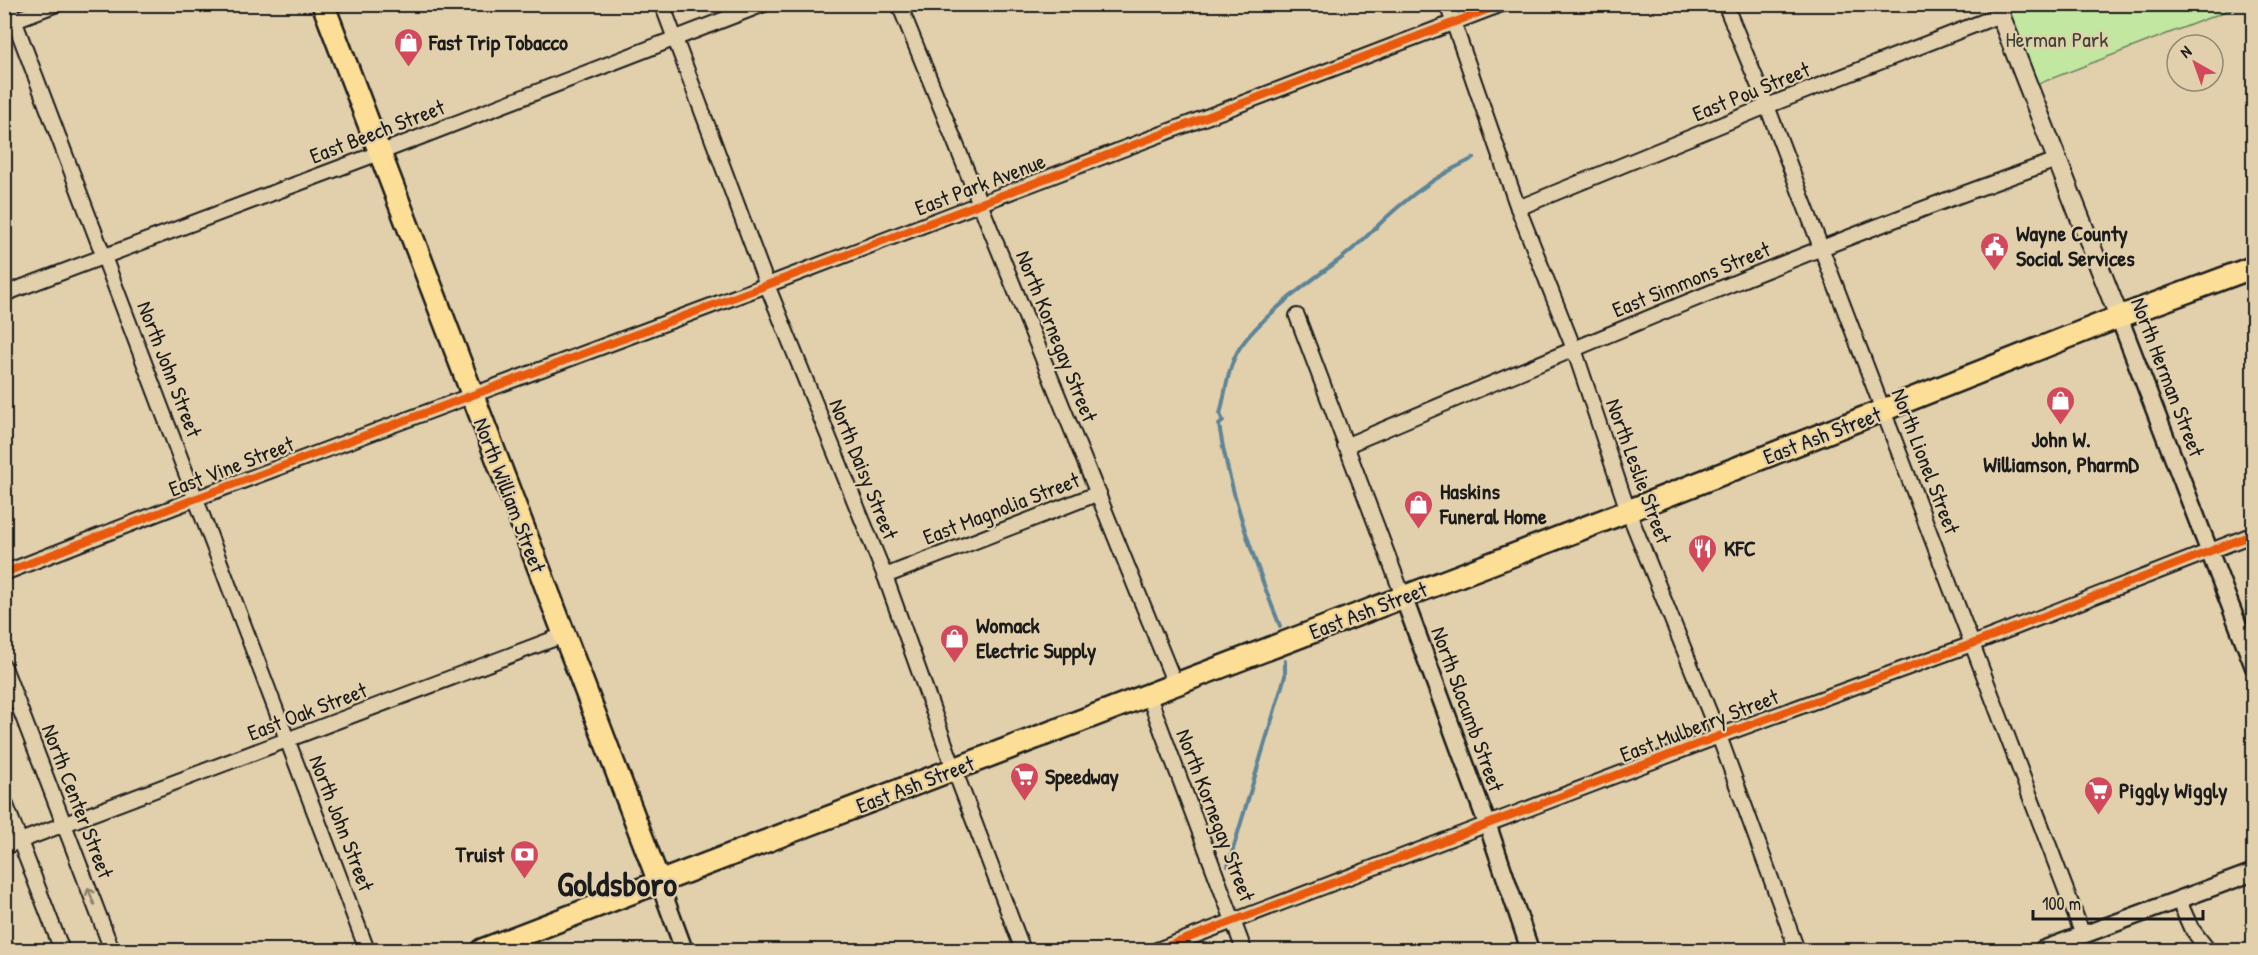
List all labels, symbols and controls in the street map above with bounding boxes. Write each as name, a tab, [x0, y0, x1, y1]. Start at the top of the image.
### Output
park label: Herman Park	[2006, 24, 2108, 54]
shop icon: Fast Trip Tobacco	[392, 26, 424, 68]
place label: Fast Trip Tobacco	[428, 27, 568, 58]
north arrow	[2165, 33, 2225, 93]
text: N	[2175, 40, 2196, 63]
street label: East Pou Street	[1688, 54, 1814, 128]
street label: East Beech Street	[305, 91, 449, 170]
street label: East Park Avenue	[911, 145, 1050, 223]
place label: Wayne County Social Services	[2016, 218, 2135, 273]
public building icon: Wayne County Social Services	[1979, 230, 2011, 272]
street label: East Simmons Street	[1608, 233, 1775, 324]
street label: North Kornegay Street	[1009, 246, 1105, 427]
street label: North Herman Street	[2124, 293, 2212, 461]
street label: North John Street	[130, 297, 210, 442]
street label: North Lionel Street	[1884, 384, 1968, 539]
shop icon: John W. Williamson, PharmD	[2045, 384, 2077, 426]
street label: North Daisy Street	[822, 394, 906, 544]
street label: North Leslie Street	[1599, 394, 1679, 548]
street label: East Ash Street	[1759, 399, 1886, 471]
street label: North William Street	[467, 413, 553, 577]
place label: John W. Williamson, PharmD	[1983, 424, 2139, 479]
street label: East Vine Street	[164, 428, 298, 504]
street label: East Magnolia Street	[918, 464, 1084, 552]
place label: Haskins Funeral Home	[1439, 476, 1547, 531]
shop icon: Haskins Funeral Home	[1403, 488, 1435, 530]
restaurant icon: KFC	[1687, 532, 1719, 574]
place label: KFC	[1724, 533, 1756, 563]
street label: East Ash Street	[1305, 574, 1432, 646]
place label: Womack Electric Supply	[976, 610, 1097, 666]
shop icon: Womack Electric Supply	[939, 622, 971, 664]
street label: North Slocumb Street	[1424, 622, 1512, 796]
street label: East Oak Street	[243, 674, 371, 748]
street label: East Mulberry Street	[1615, 681, 1783, 769]
street label: North Center Street	[35, 720, 121, 883]
street label: North Kornegay Street	[1169, 724, 1263, 906]
street label: East Ash Street	[852, 748, 979, 820]
street label: North John Street	[302, 751, 382, 896]
supermarket icon: Speedway	[1008, 760, 1040, 802]
place label: Speedway	[1045, 761, 1119, 792]
supermarket icon: Piggly Wiggly	[2082, 774, 2114, 816]
place label: Piggly Wiggly	[2119, 775, 2228, 806]
bank icon: Truist	[509, 838, 541, 880]
place label: Truist	[454, 839, 505, 869]
district label: Goldsboro	[557, 861, 677, 907]
scale bar	[2033, 883, 2202, 921]
one-way arrow	[85, 887, 96, 906]
text: 100 m	[2042, 891, 2081, 916]

